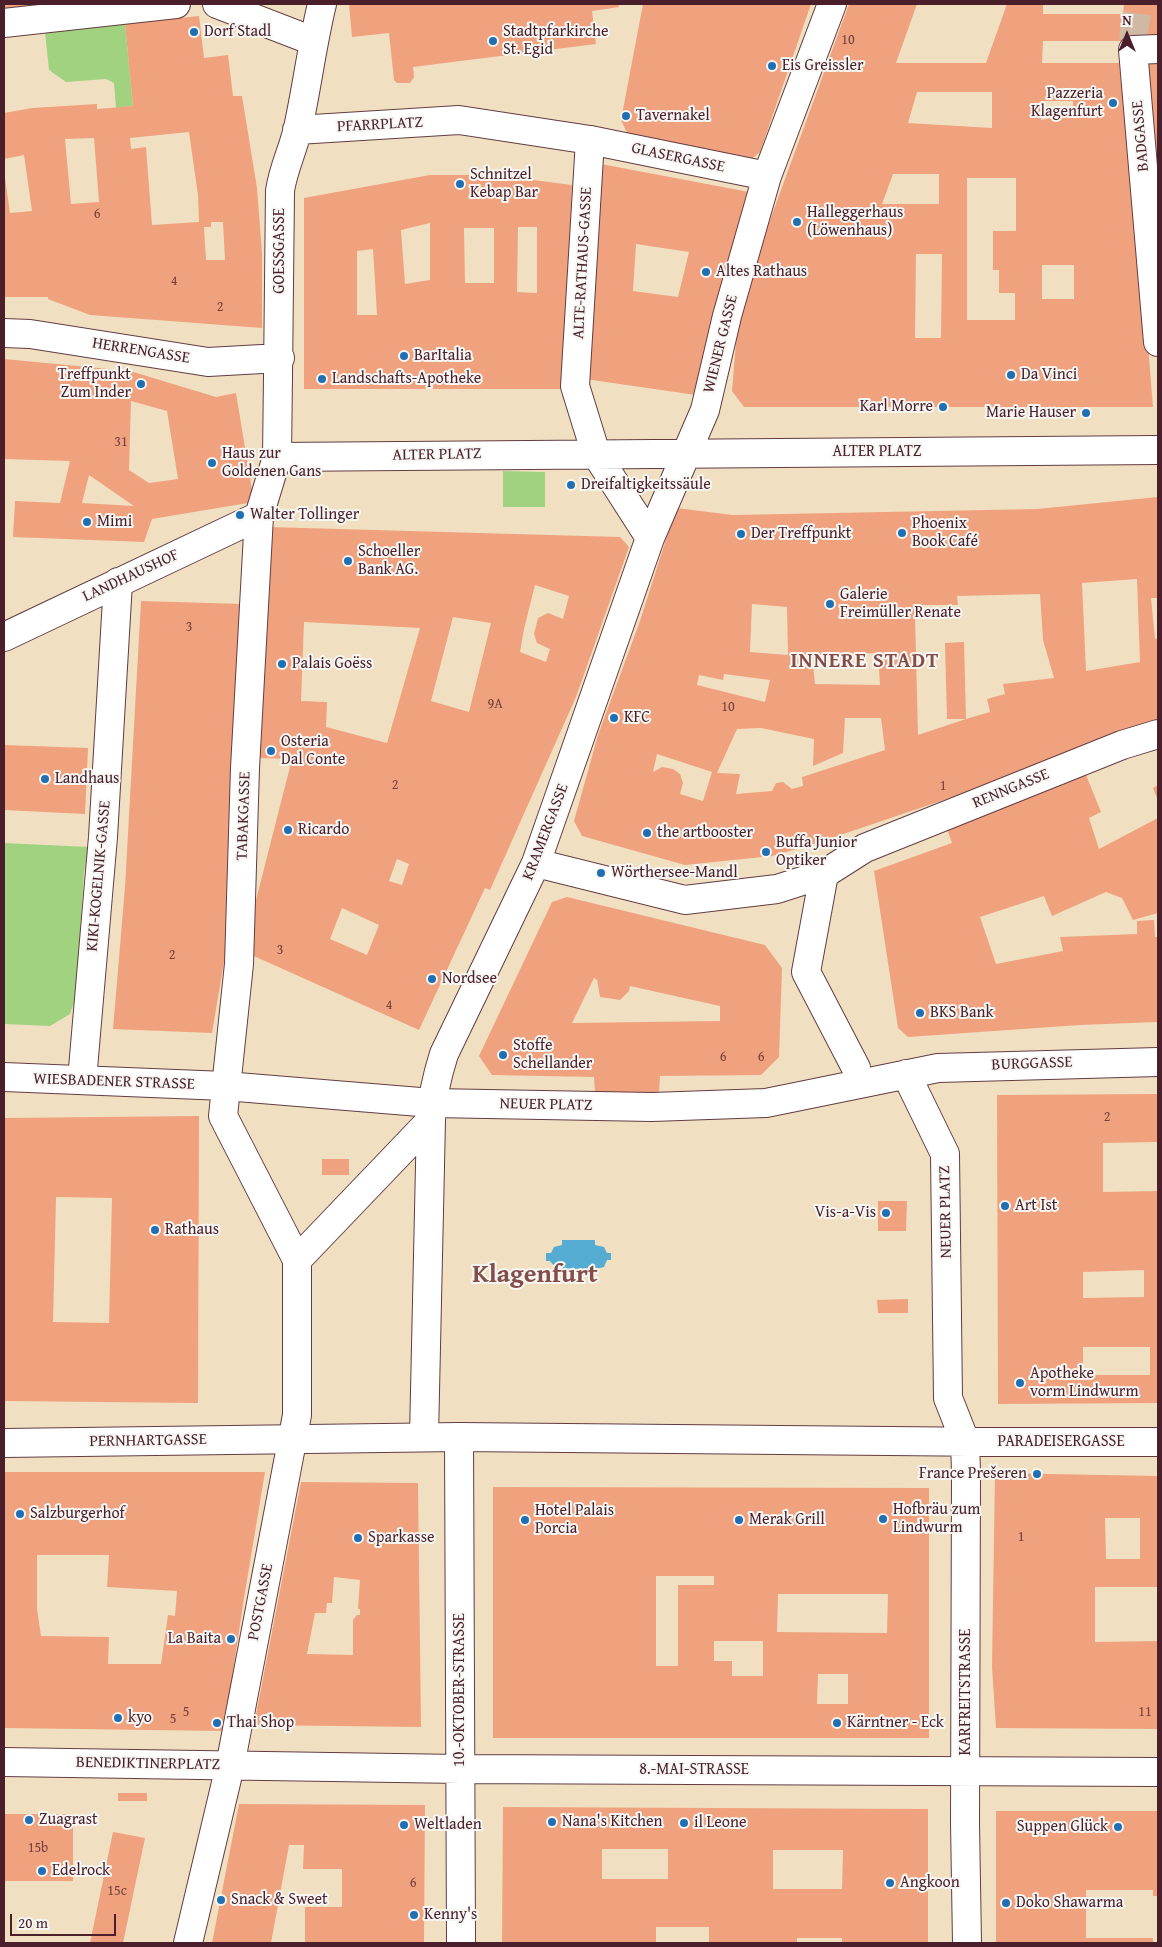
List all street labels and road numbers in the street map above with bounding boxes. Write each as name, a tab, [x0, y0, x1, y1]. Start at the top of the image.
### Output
street label: BADGASSE	[1128, 100, 1154, 172]
street label: PFARRPLATZ	[336, 113, 424, 137]
street label: GLASERGASSE	[630, 139, 726, 177]
street label: ALTE-RATHAUS-GASSE	[569, 186, 597, 340]
street label: GOESSGASSE	[270, 208, 290, 294]
street label: WIENER GASSE	[699, 293, 743, 395]
street label: HERRENGASSE	[91, 334, 191, 368]
street label: ALTER PLATZ	[832, 442, 922, 462]
street label: ALTER PLATZ	[392, 445, 482, 465]
street label: LANDHAUSHOF	[80, 545, 182, 607]
street label: RENNGASSE	[970, 765, 1052, 813]
street label: TABAKGASSE	[233, 771, 255, 861]
street label: KRAMERGASSE	[519, 781, 573, 883]
street label: KIKI-KOGELNIK-GASSE	[83, 800, 115, 952]
street label: BURGGASSE	[991, 1053, 1073, 1075]
street label: WIESBADENER STRASSE	[33, 1070, 195, 1094]
street label: NEUER PLATZ	[499, 1095, 593, 1115]
street label: NEUER PLATZ	[936, 1165, 956, 1259]
street label: PERNHARTGASSE	[89, 1430, 207, 1452]
street label: PARADEISERGASSE	[998, 1432, 1124, 1452]
street label: POSTGASSE	[244, 1562, 278, 1642]
street label: 10.-OKTOBER-STRASSE	[450, 1613, 470, 1767]
street label: KARFREITSTRASSE	[956, 1629, 976, 1755]
street label: BENEDIKTINERPLATZ	[76, 1753, 220, 1775]
street label: 8.-MAI-STRASSE	[639, 1760, 749, 1780]

